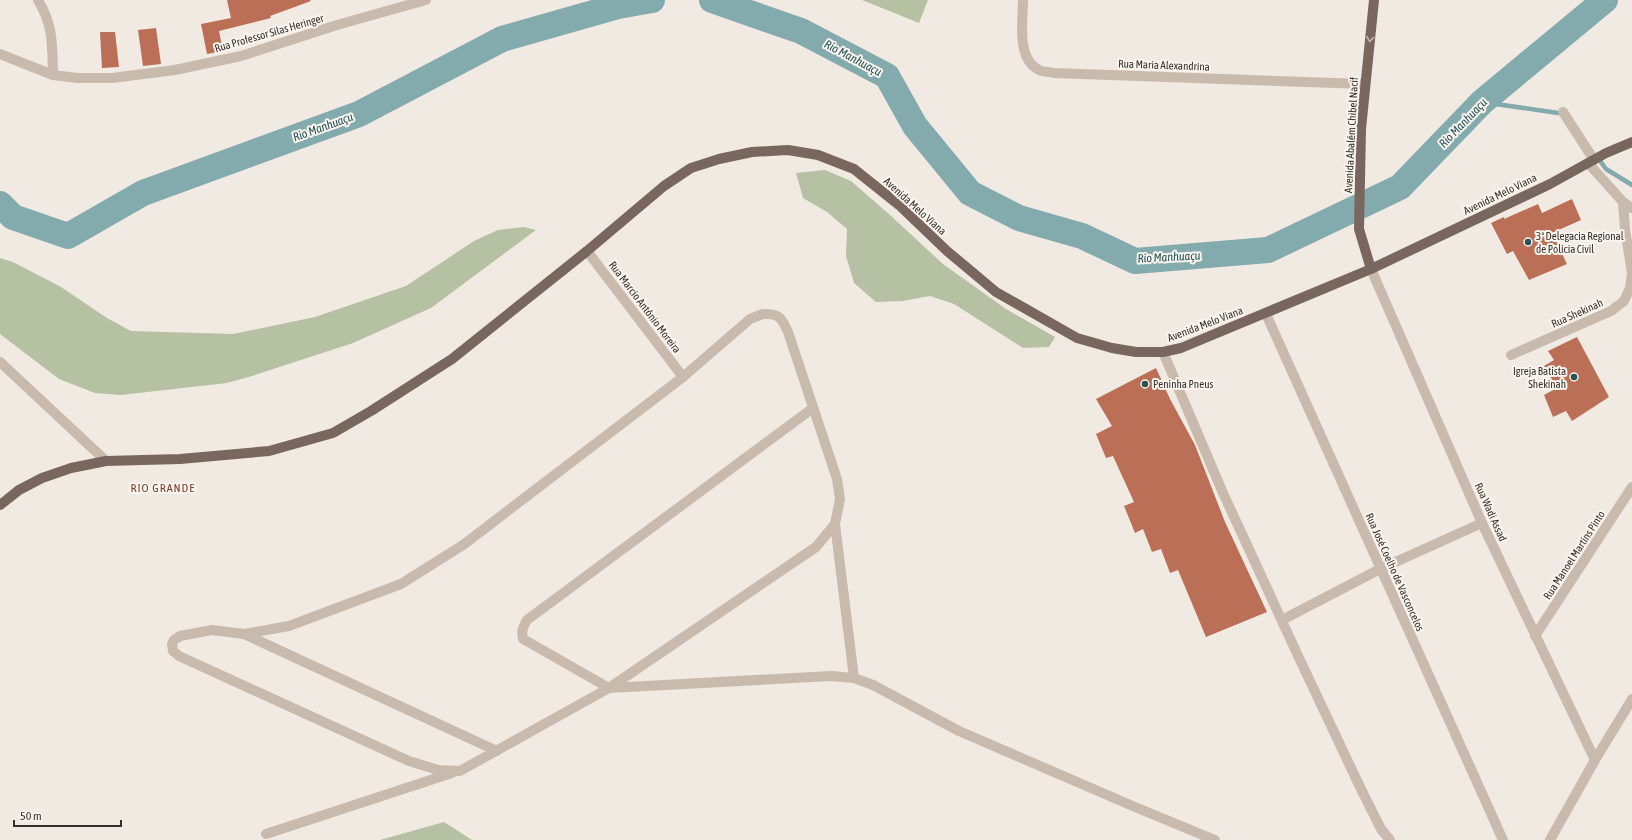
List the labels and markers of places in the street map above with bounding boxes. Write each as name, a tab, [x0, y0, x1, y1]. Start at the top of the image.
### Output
place label: 3ª Delegacia Regional de Polícia Civil	[1536, 230, 1624, 255]
marker: 3ª Delegacia Regional de Polícia Civil	[1523, 237, 1533, 247]
place label: Igreja Batista Shekinah	[1513, 365, 1566, 390]
marker: Igreja Batista Shekinah	[1569, 372, 1579, 382]
place label: Peninha Pneus	[1153, 378, 1213, 390]
marker: Peninha Pneus	[1140, 379, 1150, 389]

